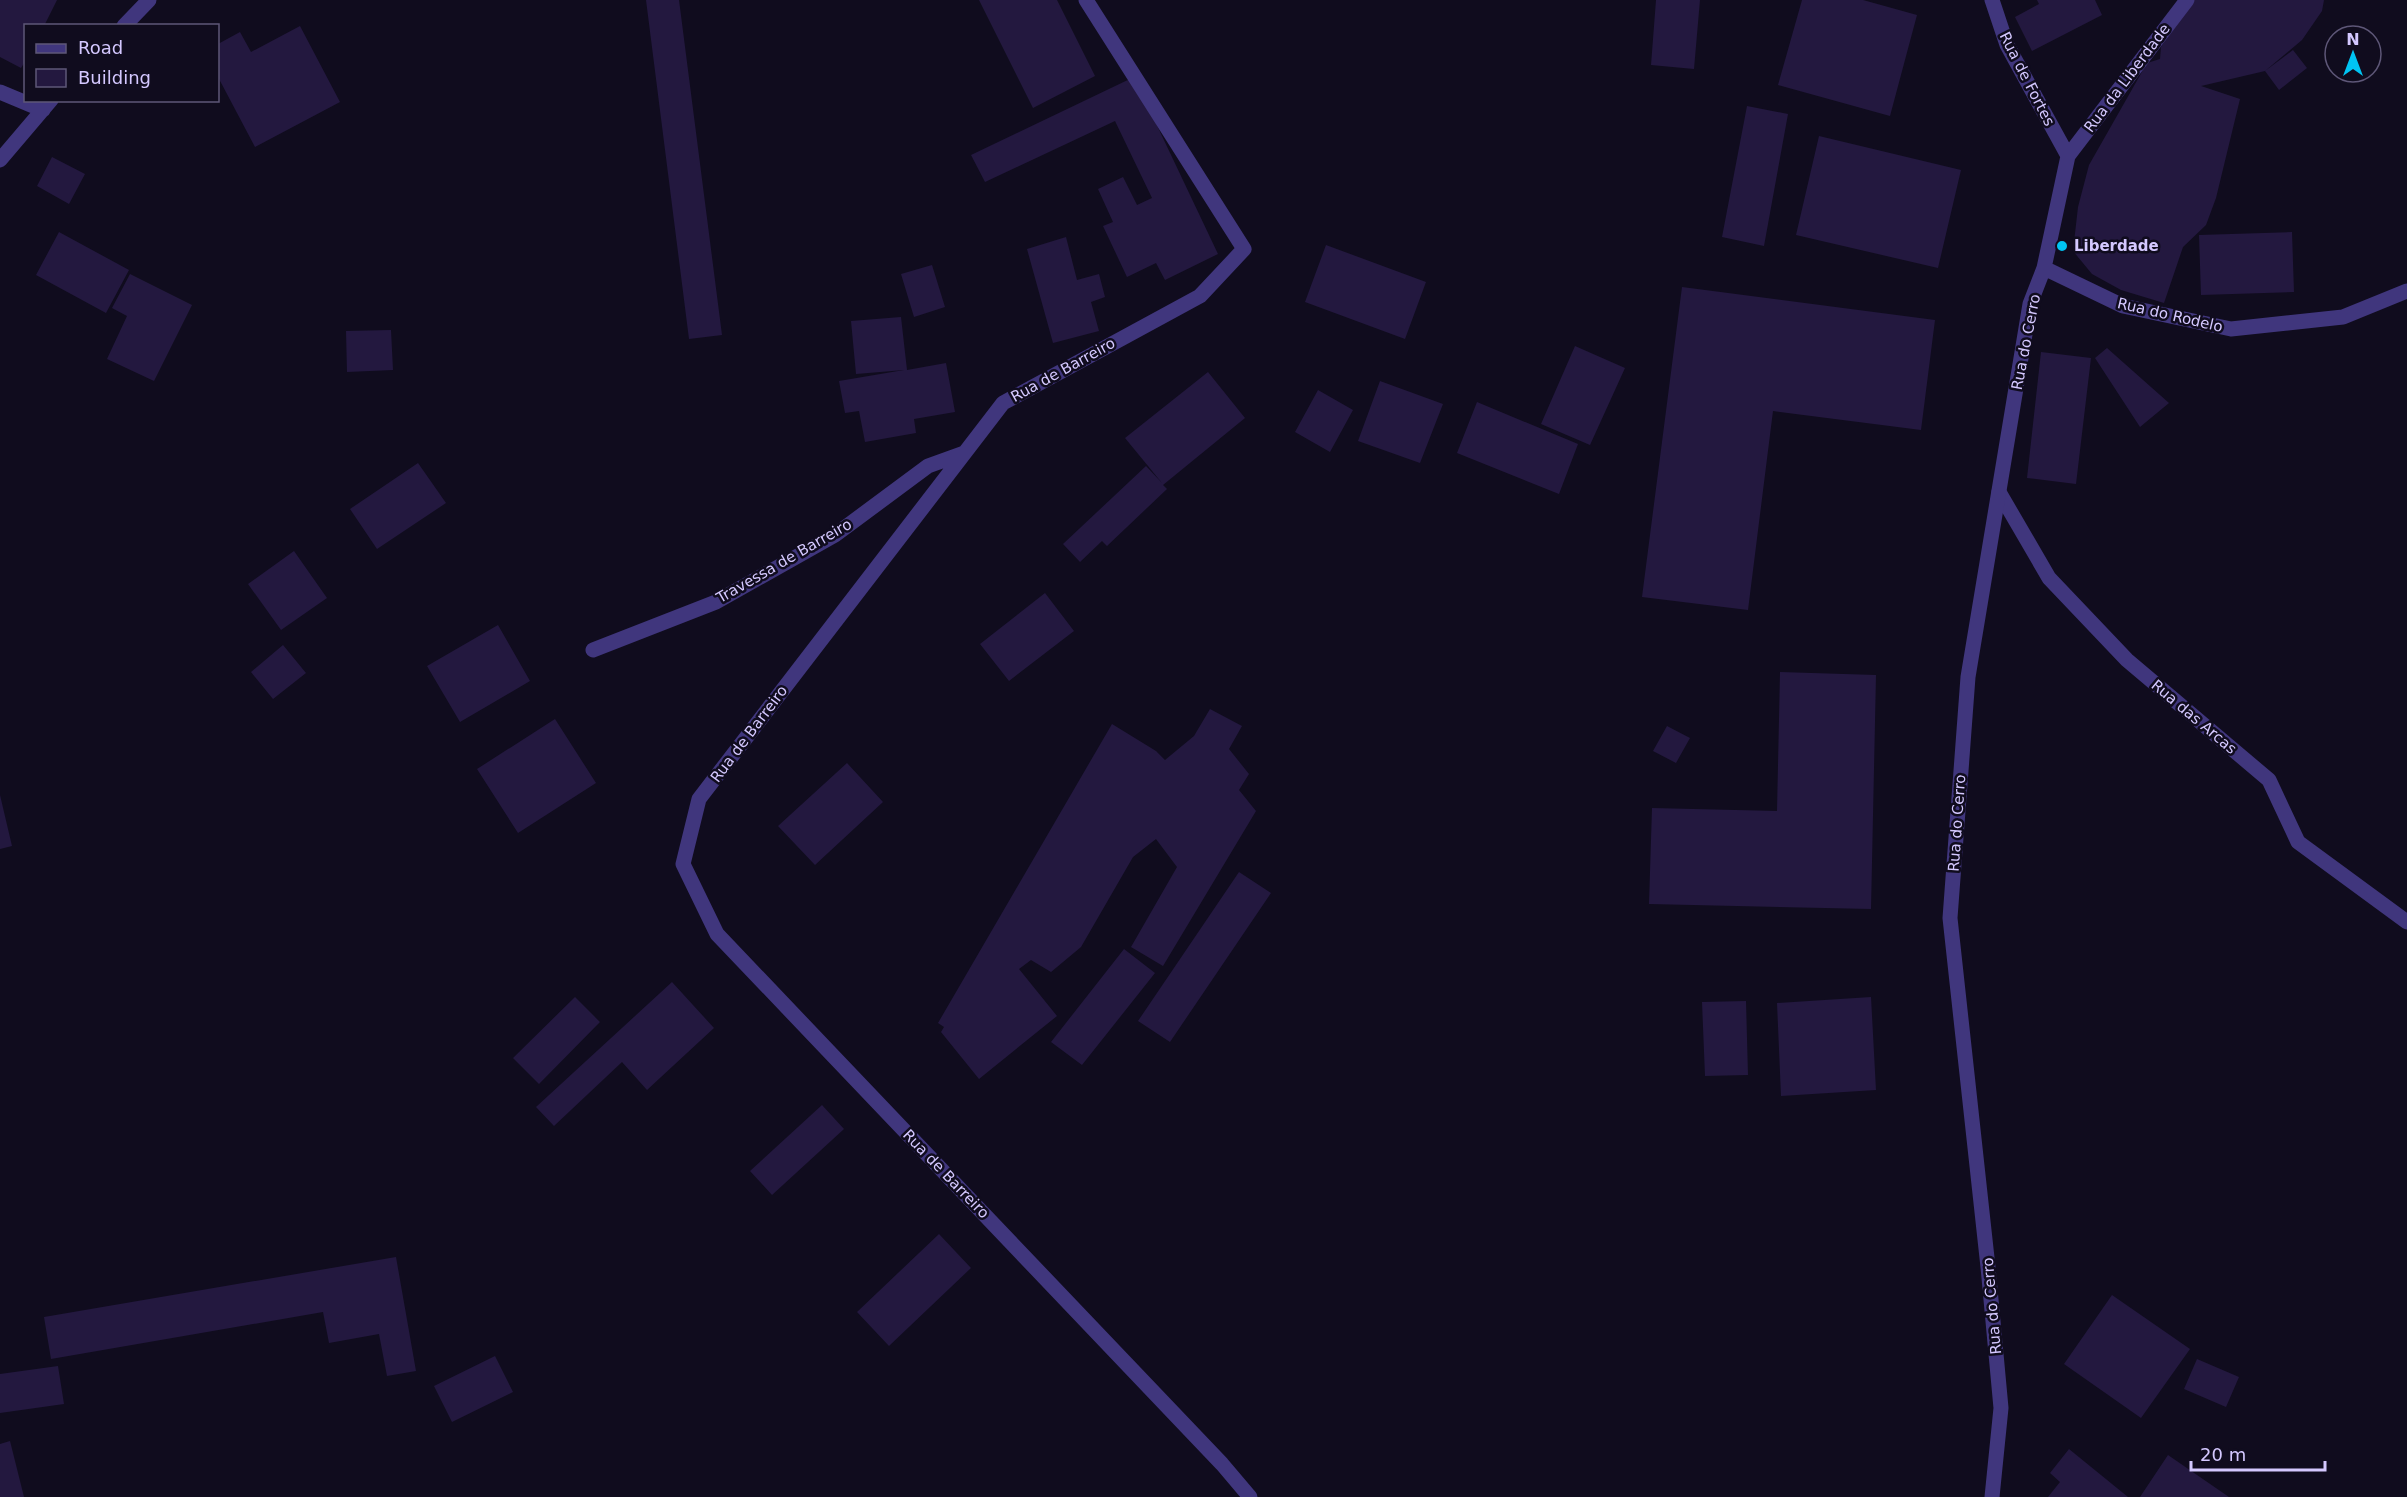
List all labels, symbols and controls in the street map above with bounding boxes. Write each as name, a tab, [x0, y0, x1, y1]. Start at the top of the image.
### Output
street label: Rua da Liberdade	[2080, 20, 2174, 136]
legend	[24, 24, 219, 102]
north arrow	[2323, 24, 2383, 84]
street label: Rua de Fortes	[1996, 29, 2059, 129]
text: N	[2346, 30, 2360, 49]
text: Road	[78, 37, 123, 58]
text: Building	[78, 67, 151, 88]
place label: Liberdade	[2074, 237, 2159, 255]
marker: Liberdade	[2055, 239, 2069, 253]
street label: Rua do Cerro	[2008, 293, 2044, 391]
street label: Rua do Rodelo	[2116, 294, 2224, 336]
street label: Rua de Barreiro	[1008, 334, 1118, 406]
street label: Travessa de Barreiro	[712, 515, 855, 608]
street label: Rua das Arcas	[2148, 676, 2240, 758]
street label: Rua de Barreiro	[707, 682, 791, 786]
street label: Rua do Cerro	[1945, 774, 1969, 872]
street label: Rua de Barreiro	[899, 1126, 993, 1222]
street label: Rua do Cerro	[1979, 1257, 2005, 1355]
scale bar	[2191, 1434, 2324, 1472]
text: 20 m	[2200, 1444, 2246, 1465]

